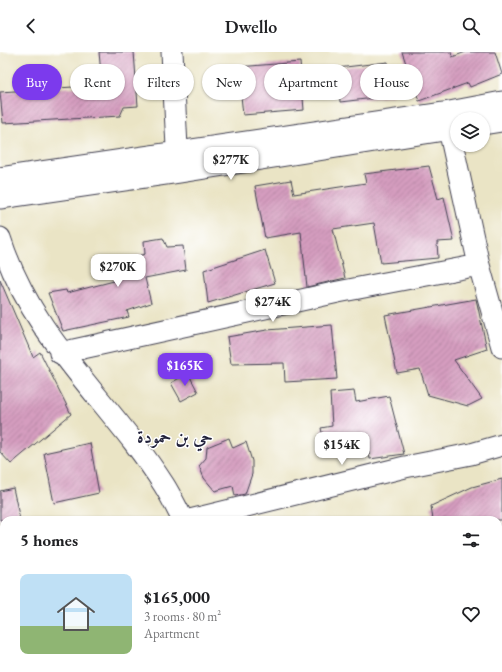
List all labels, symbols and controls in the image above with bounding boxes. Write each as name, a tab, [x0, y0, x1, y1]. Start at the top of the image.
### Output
icon: back	[20, 15, 42, 37]
text: Dwello	[225, 15, 277, 38]
icon: search	[460, 15, 482, 37]
chip: Buy	[12, 64, 62, 100]
chip: Rent	[70, 64, 125, 100]
chip: Filters	[133, 64, 194, 100]
chip: New	[202, 64, 256, 100]
chip: Apartment	[264, 64, 352, 100]
chip: House	[360, 64, 423, 100]
map controls	[450, 112, 490, 152]
button: layers	[450, 112, 490, 152]
pin: $277K	[203, 147, 259, 181]
text: $277K	[213, 151, 249, 168]
pin: $270K	[90, 254, 146, 288]
text: $270K	[100, 258, 136, 275]
pin: $274K	[245, 289, 301, 323]
text: $274K	[255, 293, 291, 310]
pin: $165K	[157, 353, 213, 387]
text: $165K	[167, 357, 203, 374]
district label: حي بن حمودة	[137, 425, 213, 452]
pin: $154K	[314, 432, 370, 466]
text: $154K	[324, 436, 360, 453]
text: 5 homes	[20, 529, 78, 551]
icon: filters	[460, 529, 482, 551]
text: $165,000	[144, 586, 210, 608]
icon: home	[52, 590, 100, 638]
icon: heart	[460, 603, 482, 625]
text: 3 rooms · 80 m²	[144, 608, 221, 625]
text: Apartment	[144, 625, 199, 642]

